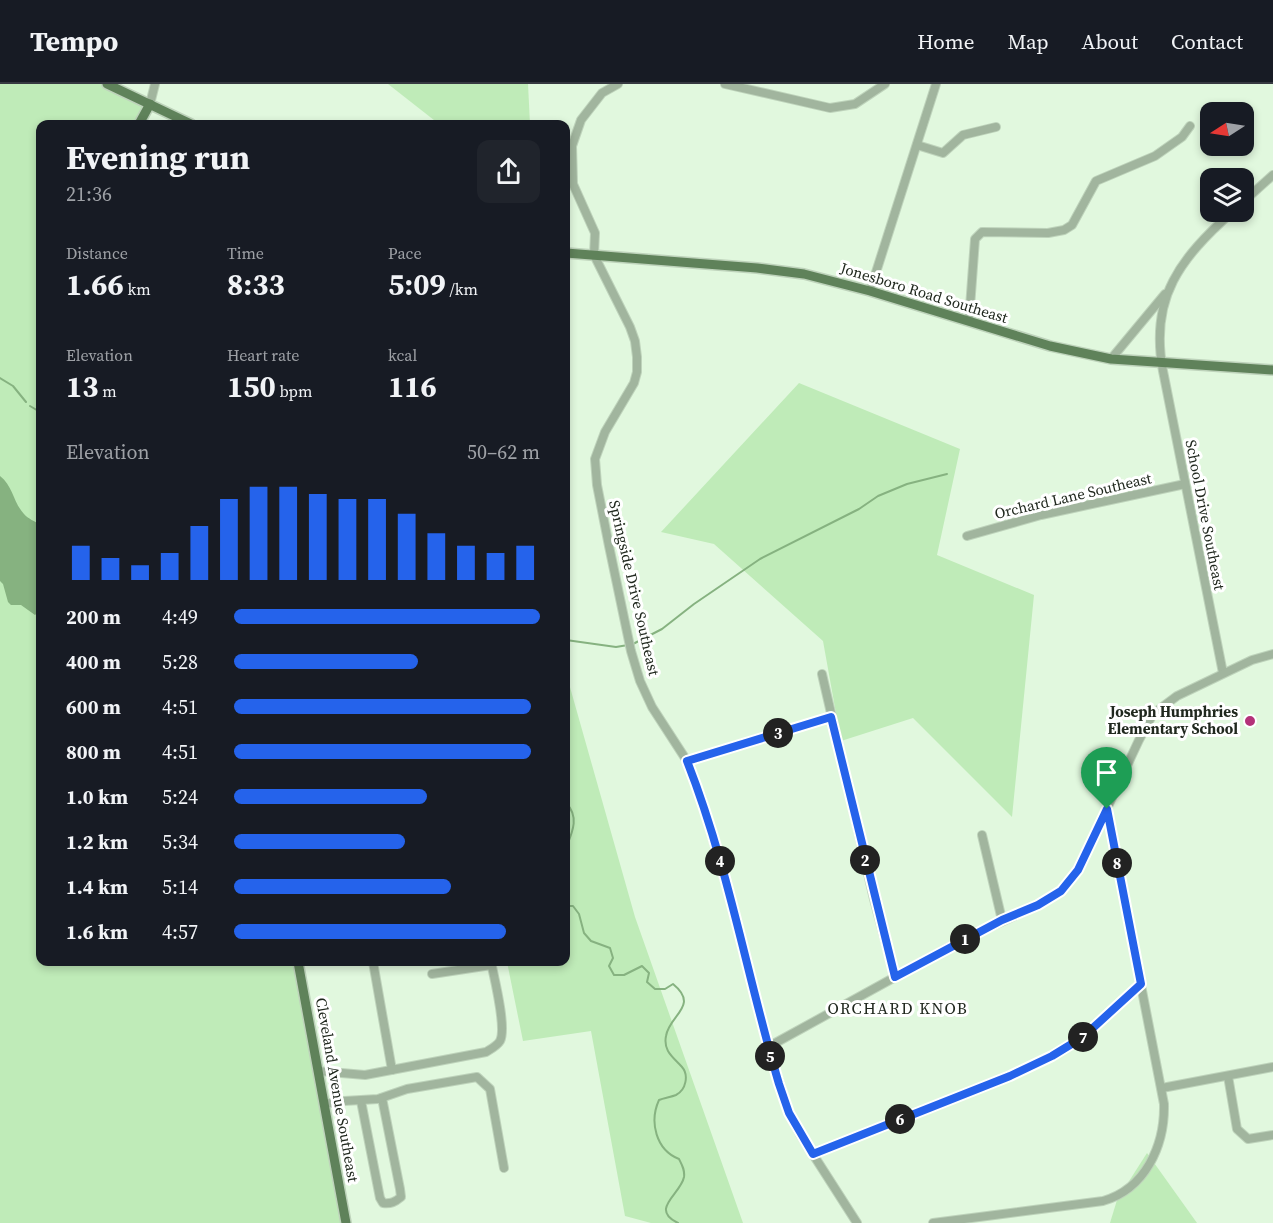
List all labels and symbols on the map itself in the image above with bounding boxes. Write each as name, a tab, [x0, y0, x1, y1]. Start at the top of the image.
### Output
north arrow	[1200, 102, 1254, 156]
street label: Jonesboro Road Southeast	[837, 257, 1010, 328]
street label: School Drive Southeast	[1181, 438, 1230, 592]
street label: Orchard Lane Southeast	[992, 467, 1154, 524]
street label: Springside Drive Southeast	[604, 498, 665, 678]
place label: Joseph Humphries Elementary School	[1108, 701, 1238, 739]
marker: Joseph Humphries Elementary School	[1243, 714, 1257, 728]
pin: 3	[763, 718, 793, 748]
pin	[1081, 747, 1132, 809]
pin: 2	[850, 845, 880, 875]
pin: 4	[705, 846, 735, 876]
pin: 8	[1102, 848, 1132, 878]
pin: 1	[950, 924, 980, 954]
street label: Cleveland Avenue Southeast	[311, 996, 364, 1184]
district label: ORCHARD KNOB	[828, 997, 968, 1019]
pin: 7	[1068, 1022, 1098, 1052]
pin: 5	[755, 1041, 785, 1071]
pin: 6	[885, 1104, 915, 1134]

